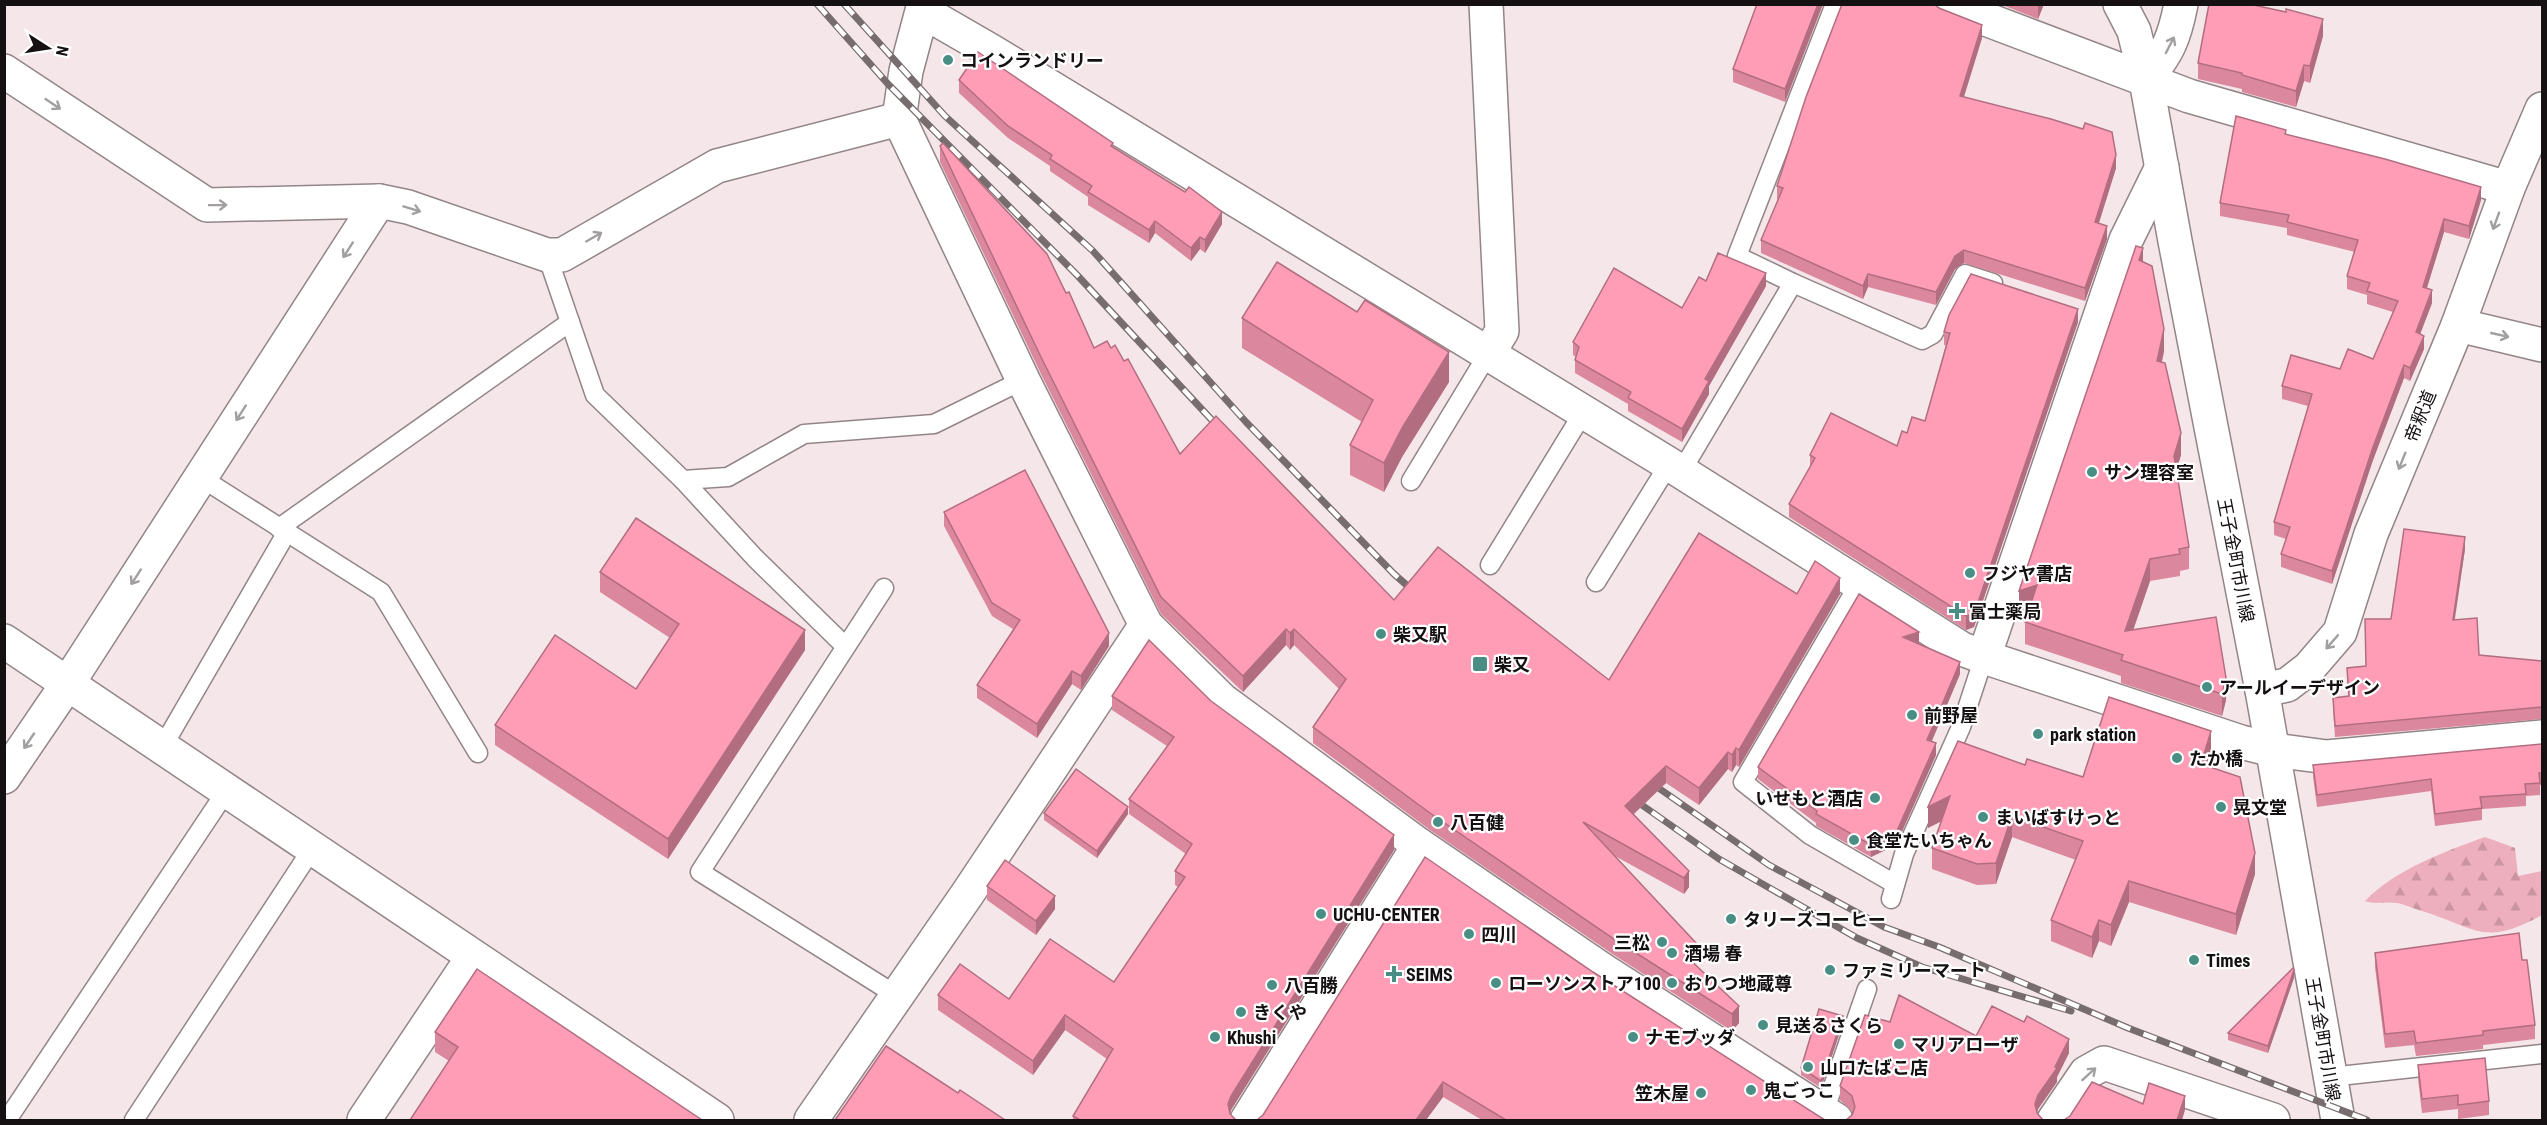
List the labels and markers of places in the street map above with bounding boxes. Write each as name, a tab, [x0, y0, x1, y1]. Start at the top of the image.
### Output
place label: コインランドリー	[960, 50, 1104, 71]
marker: コインランドリー	[941, 53, 955, 67]
place label: サン理容室	[2104, 462, 2194, 483]
marker: サン理容室	[2085, 465, 2099, 479]
place label: フジヤ書店	[1982, 563, 2072, 584]
marker: フジヤ書店	[1963, 566, 1977, 580]
place label: 富士薬局	[1969, 601, 2041, 622]
marker: 富士薬局	[1950, 604, 1964, 618]
place label: 柴又駅	[1393, 624, 1447, 645]
marker: 柴又駅	[1374, 627, 1388, 641]
place label: 柴又	[1494, 654, 1530, 675]
marker: 柴又	[1471, 655, 1489, 673]
place label: アールイーデザイン	[2219, 677, 2380, 698]
marker: アールイーデザイン	[2200, 680, 2214, 694]
place label: 前野屋	[1924, 705, 1978, 726]
marker: 前野屋	[1905, 708, 1919, 722]
place label: park station	[2050, 724, 2136, 745]
marker: park station	[2031, 727, 2045, 741]
place label: たか橋	[2189, 748, 2243, 769]
marker: たか橋	[2170, 751, 2184, 765]
place label: いせもと酒店	[1755, 788, 1863, 809]
marker: いせもと酒店	[1868, 791, 1882, 805]
place label: 晃文堂	[2233, 797, 2287, 818]
marker: 晃文堂	[2214, 800, 2228, 814]
place label: まいばすけっと	[1995, 807, 2121, 828]
marker: まいばすけっと	[1976, 810, 1990, 824]
place label: 八百健	[1450, 812, 1504, 833]
marker: 八百健	[1431, 815, 1445, 829]
place label: 食堂たいちゃん	[1866, 830, 1992, 851]
marker: 食堂たいちゃん	[1847, 833, 1861, 847]
place label: UCHU-CENTER	[1333, 904, 1440, 925]
marker: UCHU-CENTER	[1314, 907, 1328, 921]
place label: タリーズコーヒー	[1743, 909, 1886, 930]
marker: タリーズコーヒー	[1724, 912, 1738, 926]
place label: 四川	[1481, 924, 1517, 945]
marker: 四川	[1462, 927, 1476, 941]
place label: 三松	[1614, 932, 1650, 953]
marker: 三松	[1655, 935, 1669, 949]
place label: 酒場 春	[1684, 943, 1742, 964]
marker: 酒場 春	[1665, 946, 1679, 960]
place label: Times	[2206, 950, 2250, 971]
marker: Times	[2187, 953, 2201, 967]
place label: ファミリーマート	[1842, 960, 1986, 981]
marker: ファミリーマート	[1823, 963, 1837, 977]
place label: SEIMS	[1406, 964, 1453, 985]
marker: SEIMS	[1387, 967, 1401, 981]
place label: ローソンストア100	[1508, 973, 1661, 994]
place label: おりつ地蔵尊	[1684, 973, 1792, 994]
place label: 八百勝	[1284, 975, 1338, 996]
marker: ローソンストア100	[1489, 976, 1503, 990]
marker: おりつ地蔵尊	[1665, 976, 1679, 990]
marker: 八百勝	[1265, 978, 1279, 992]
place label: きくや	[1253, 1002, 1307, 1023]
marker: きくや	[1234, 1005, 1248, 1019]
place label: 見送るさくら	[1775, 1015, 1883, 1036]
marker: 見送るさくら	[1756, 1018, 1770, 1032]
place label: Khushi	[1227, 1027, 1276, 1048]
place label: ナモブッダ	[1645, 1027, 1735, 1048]
marker: Khushi	[1208, 1030, 1222, 1044]
marker: ナモブッダ	[1626, 1030, 1640, 1044]
place label: マリアローザ	[1911, 1034, 2019, 1055]
marker: マリアローザ	[1892, 1037, 1906, 1051]
place label: 山口たばこ店	[1820, 1057, 1928, 1078]
marker: 山口たばこ店	[1801, 1060, 1815, 1074]
place label: 鬼ごっこ	[1763, 1080, 1835, 1101]
place label: 笠木屋	[1635, 1083, 1689, 1104]
marker: 鬼ごっこ	[1744, 1083, 1758, 1097]
marker: 笠木屋	[1694, 1086, 1708, 1100]

